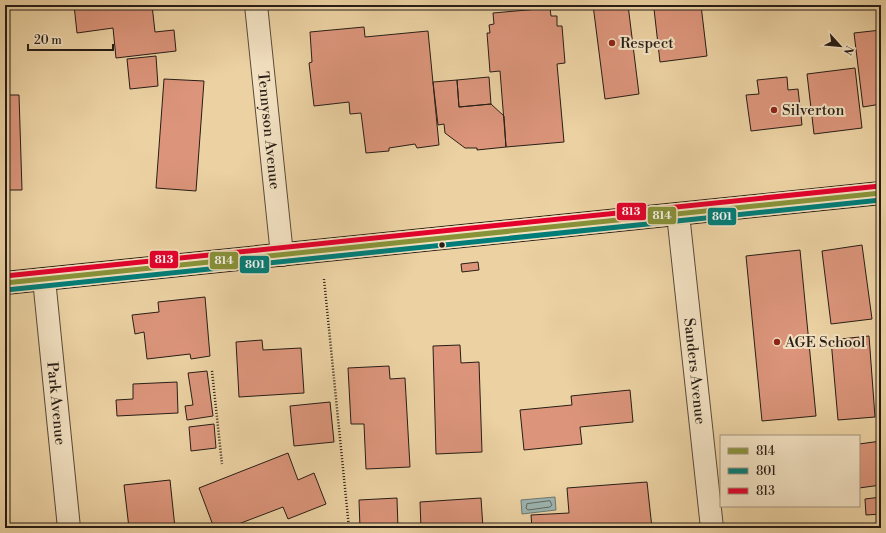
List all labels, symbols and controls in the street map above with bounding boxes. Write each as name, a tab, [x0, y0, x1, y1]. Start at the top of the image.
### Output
scale bar	[28, 26, 113, 52]
north arrow	[820, 26, 860, 66]
text: 20 m	[34, 33, 62, 48]
place label: Respect	[620, 34, 674, 53]
marker: Respect	[607, 38, 617, 48]
text: N	[840, 43, 856, 57]
street label: Tennyson Avenue	[253, 71, 284, 190]
place label: Silverton	[782, 101, 844, 120]
marker: Silverton	[769, 105, 779, 115]
line badge: 813	[616, 202, 647, 221]
text: 813	[622, 205, 641, 219]
line badge: 814	[647, 206, 677, 225]
line badge: 801	[707, 207, 737, 226]
text: 814	[653, 209, 672, 223]
text: 801	[712, 210, 733, 224]
unlabelled marker	[437, 240, 447, 250]
line badge: 813	[149, 250, 179, 269]
line badge: 814	[209, 251, 239, 270]
text: 813	[155, 253, 174, 267]
text: 814	[215, 254, 234, 268]
line badge: 801	[239, 255, 270, 274]
text: 801	[245, 258, 266, 272]
street label: Sanders Avenue	[679, 317, 710, 425]
place label: AGE School	[784, 333, 866, 352]
marker: AGE School	[772, 337, 782, 347]
street label: Park Avenue	[42, 361, 70, 446]
legend	[720, 435, 860, 507]
text: 814	[756, 444, 775, 459]
text: 801	[756, 464, 777, 479]
text: 813	[756, 484, 775, 499]

